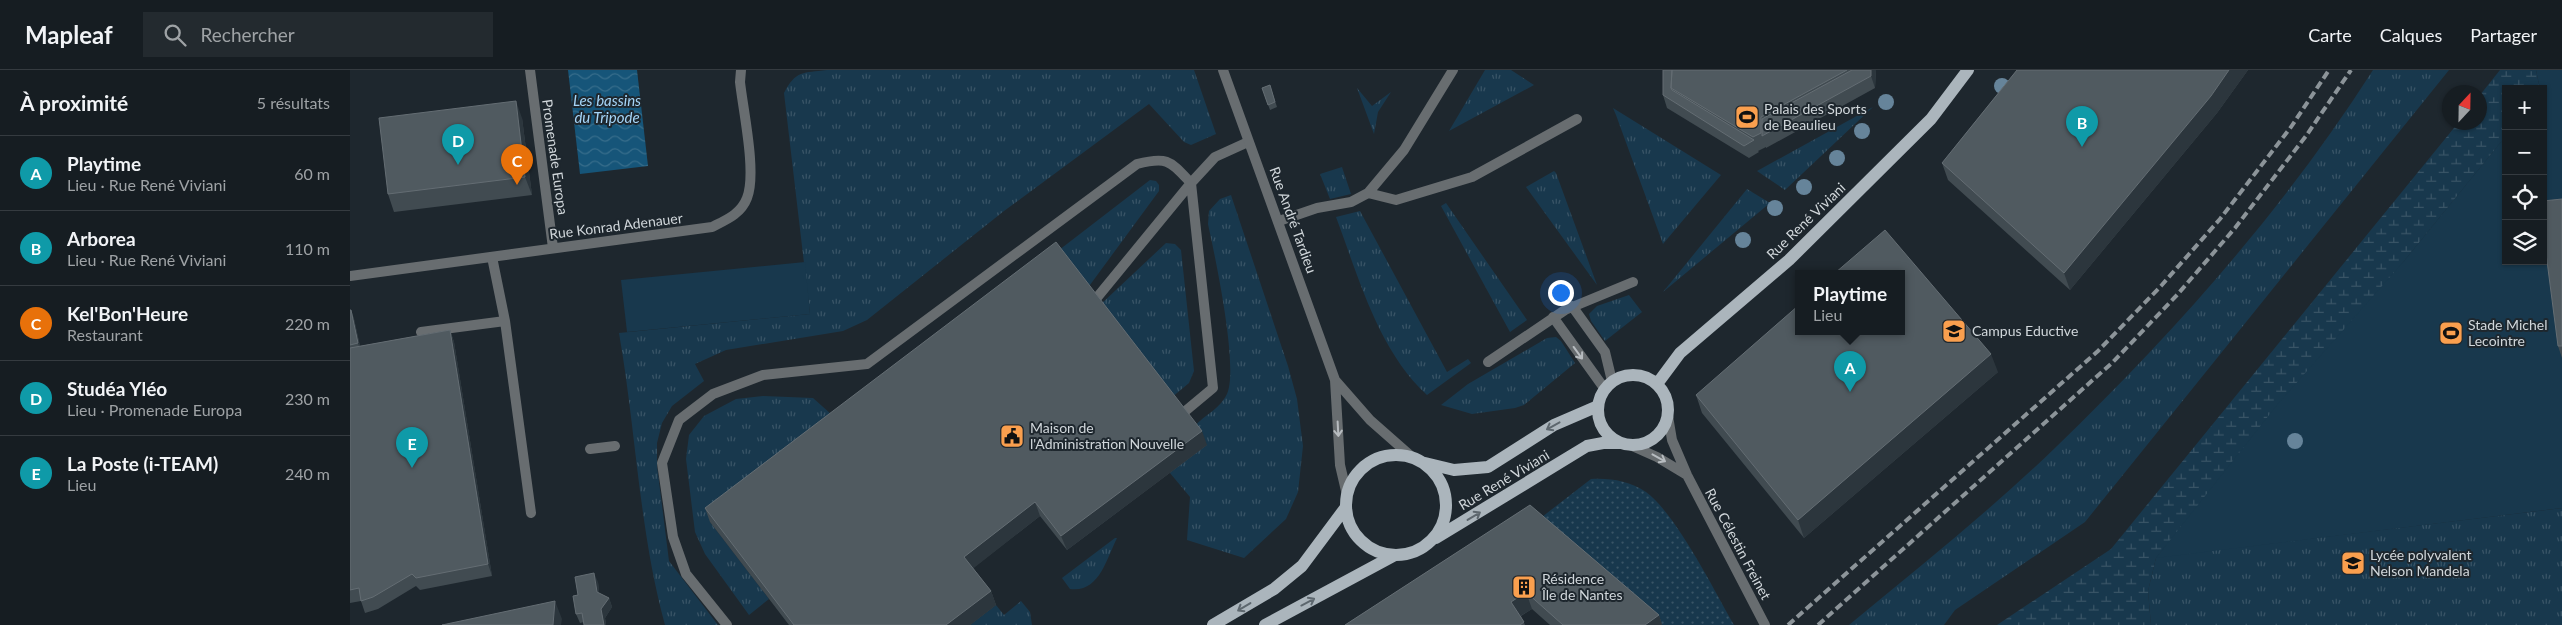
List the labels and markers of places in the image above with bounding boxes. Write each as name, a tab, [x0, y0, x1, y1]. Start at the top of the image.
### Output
place label: Palais des Sports de Beaulieu	[1764, 100, 1867, 133]
sports icon: Palais des Sports de Beaulieu	[1734, 104, 1760, 130]
pin: B	[2066, 106, 2098, 147]
pin: D	[442, 124, 474, 165]
pin: C	[501, 144, 533, 185]
place label: Stade Michel Lecointre	[2468, 316, 2548, 349]
school or university icon: Campus Eductive	[1941, 318, 1967, 344]
sports icon: Stade Michel Lecointre	[2438, 320, 2464, 346]
place label: Campus Eductive	[1972, 322, 2078, 339]
pin: A	[1834, 351, 1866, 392]
place label: Maison de l'Administration Nouvelle	[1030, 419, 1184, 452]
public building icon: Maison de l'Administration Nouvelle	[999, 423, 1025, 449]
pin: E	[396, 427, 428, 468]
place label: Lycée polyvalent Nelson Mandela	[2370, 546, 2472, 579]
school or university icon: Lycée polyvalent Nelson Mandela	[2340, 550, 2366, 576]
place label: Résidence Île de Nantes	[1541, 570, 1623, 603]
building icon: Résidence Île de Nantes	[1511, 574, 1537, 600]

